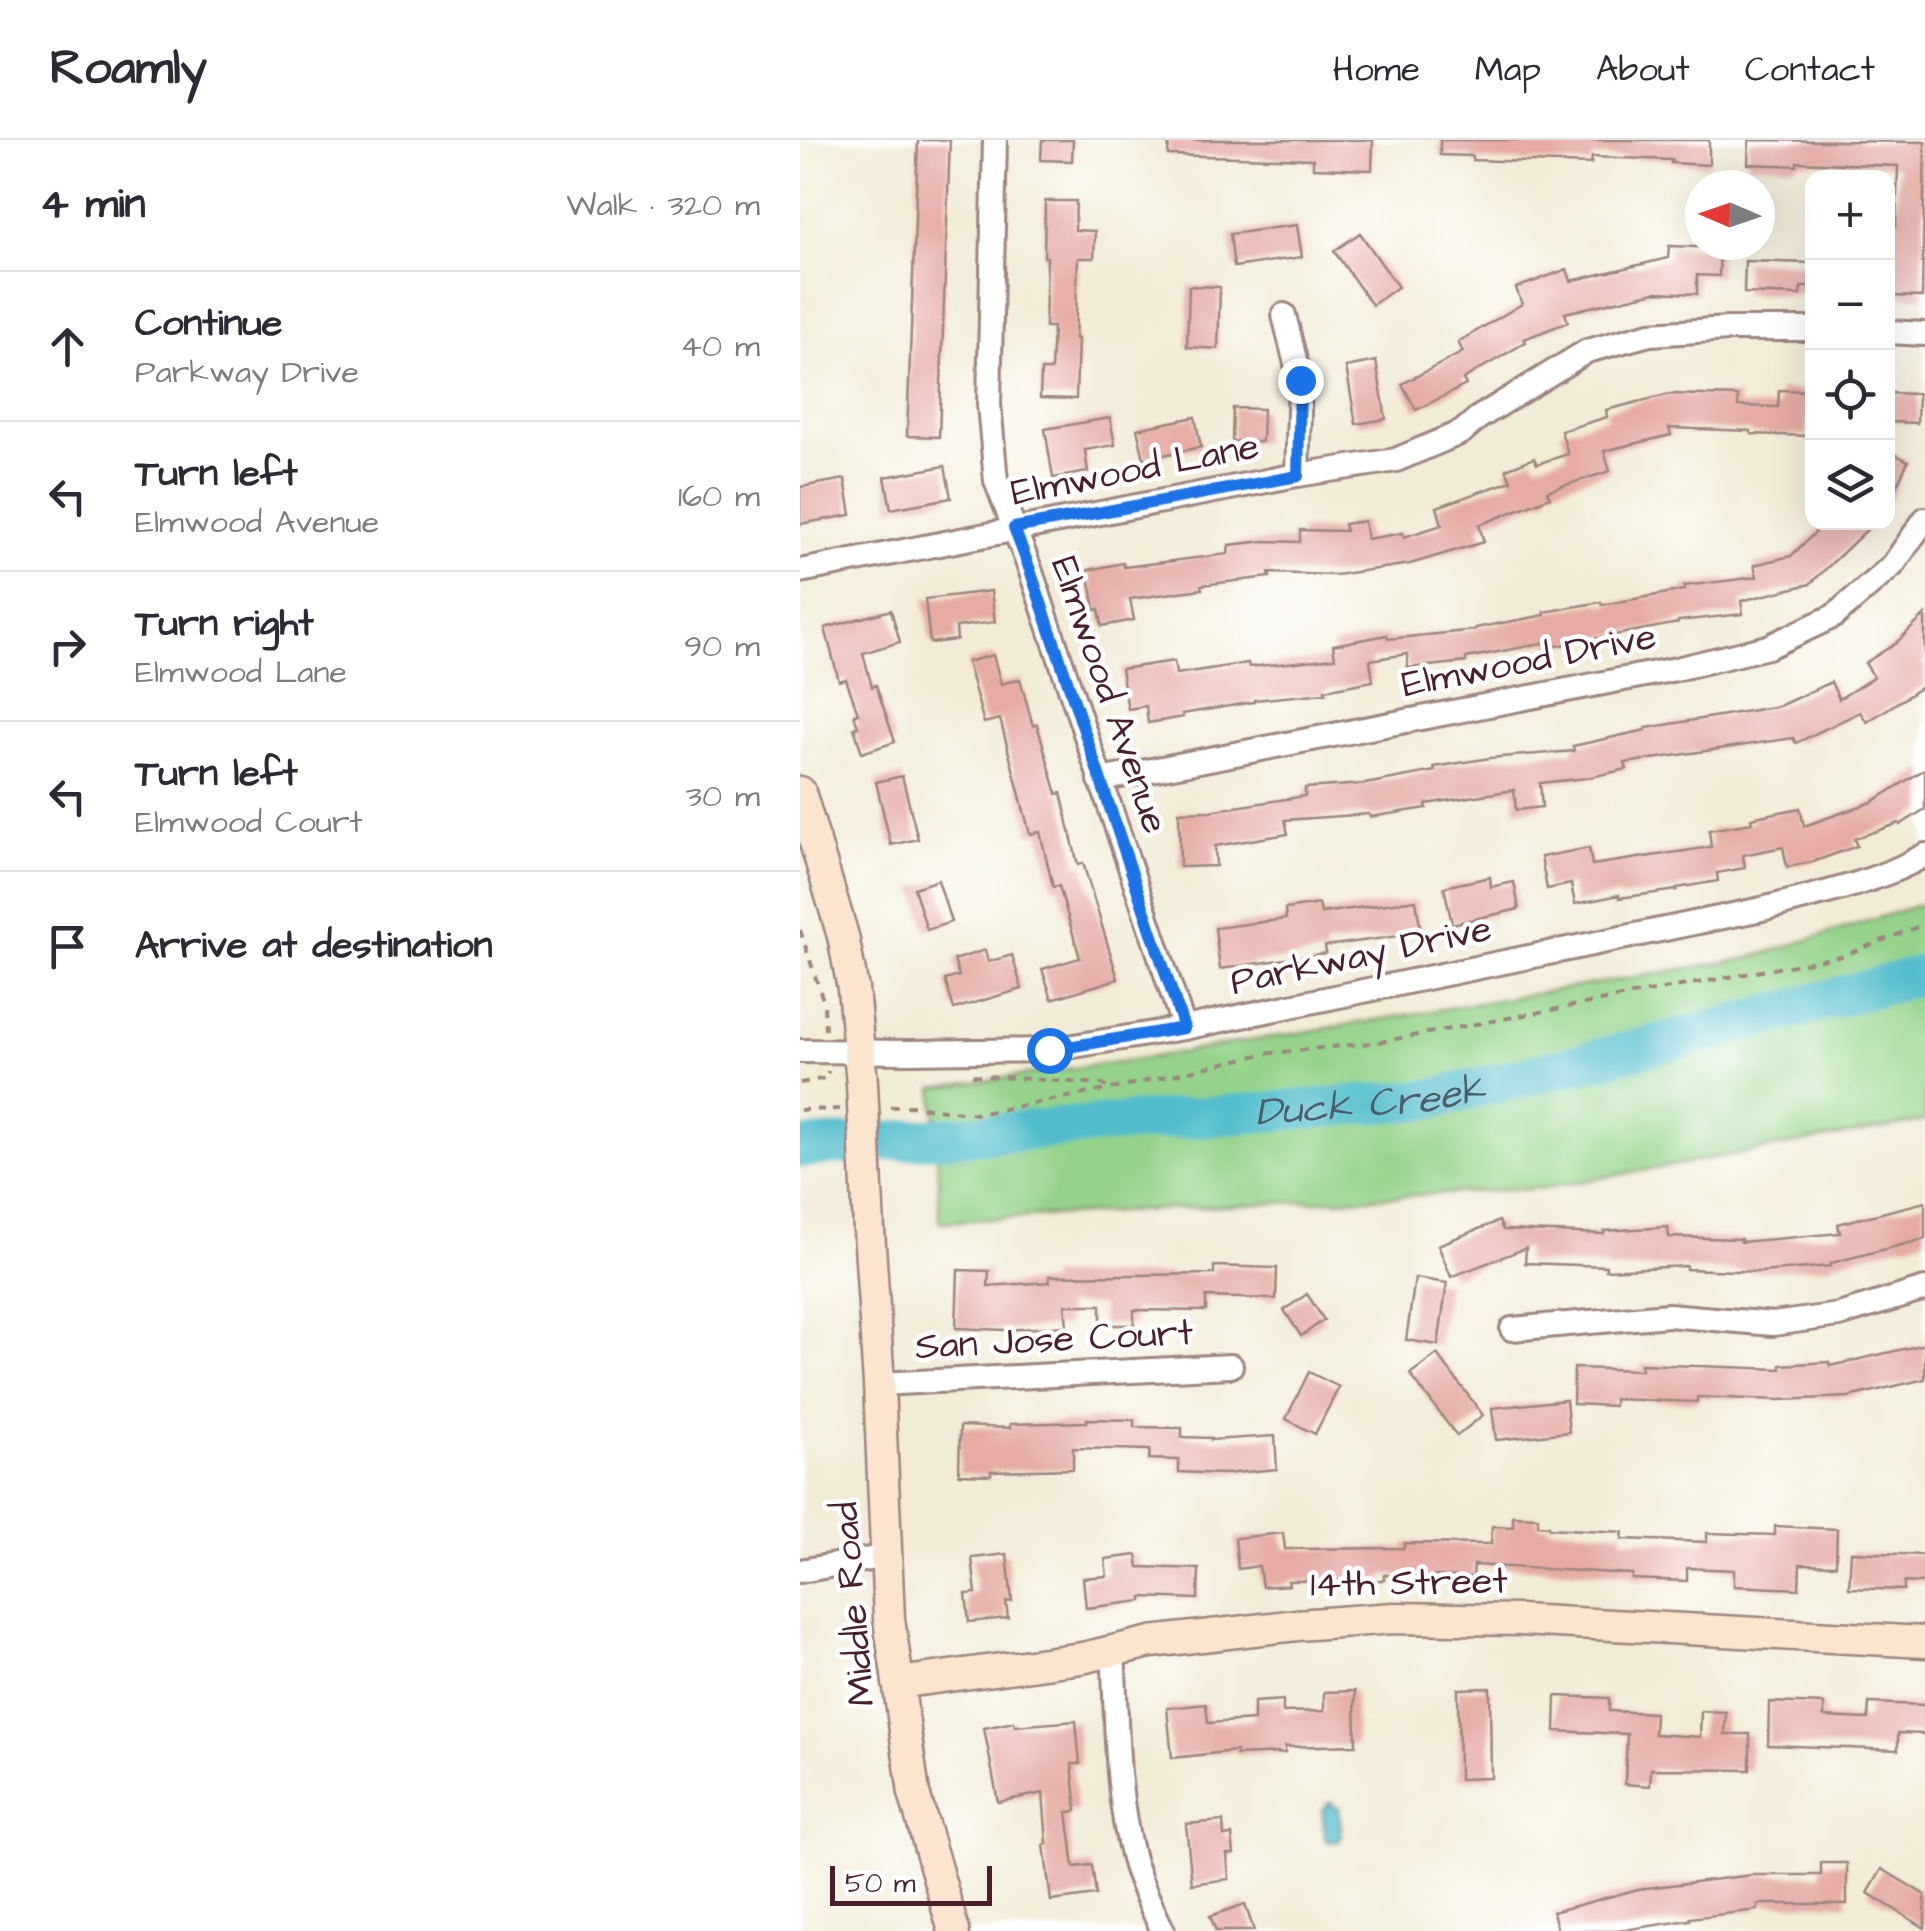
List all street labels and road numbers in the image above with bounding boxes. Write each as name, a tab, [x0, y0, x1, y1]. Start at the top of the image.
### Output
street label: Elmwood Lane	[1007, 420, 1263, 520]
street label: Elmwood Avenue	[1037, 550, 1181, 840]
street label: Elmwood Drive	[1397, 611, 1661, 711]
street label: Parkway Drive	[1226, 903, 1497, 1010]
street label: San Jose Court	[914, 1307, 1194, 1373]
street label: Middle Road	[819, 1500, 889, 1708]
street label: 14th Street	[1310, 1555, 1508, 1611]

